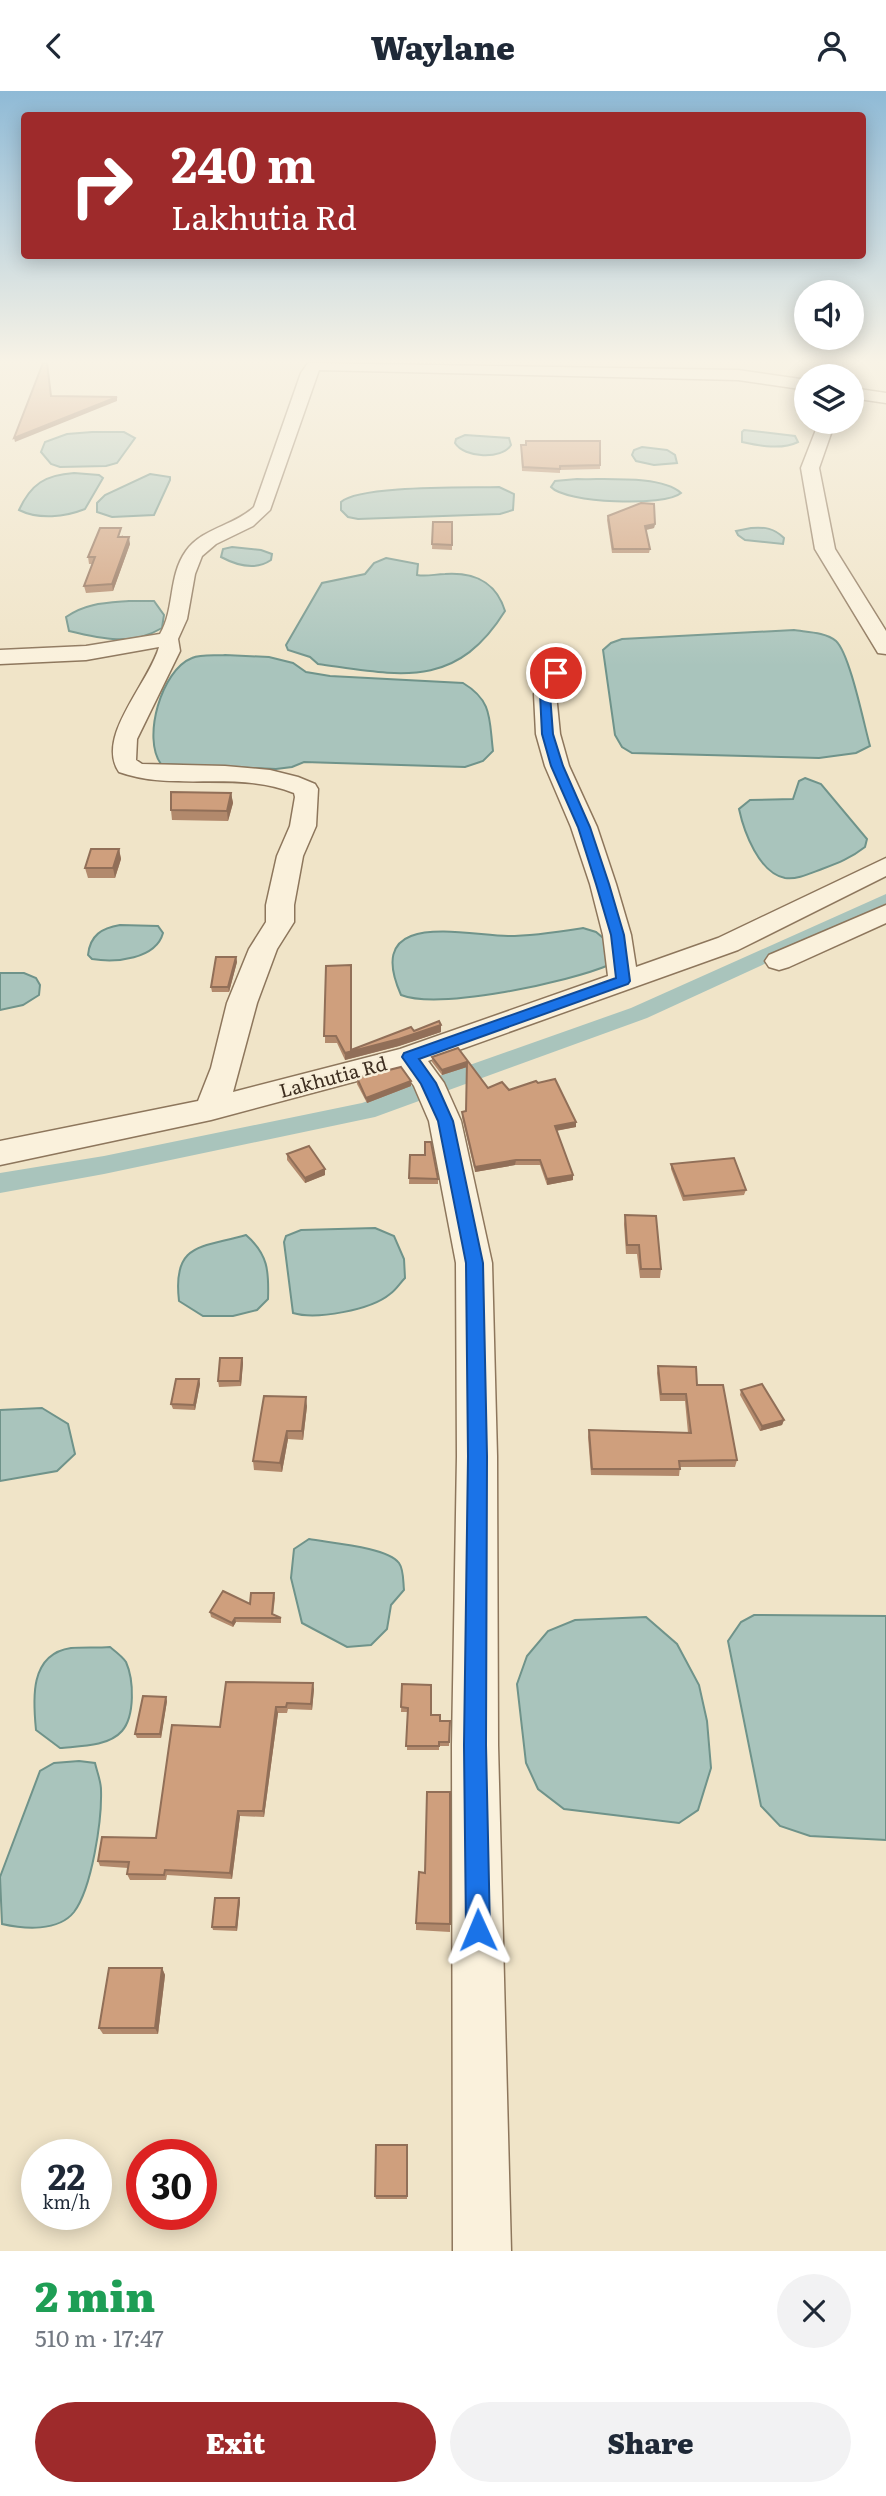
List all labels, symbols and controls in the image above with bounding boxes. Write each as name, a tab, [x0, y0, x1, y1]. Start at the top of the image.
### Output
text: Waylane	[371, 22, 515, 70]
icon: back	[35, 27, 73, 65]
icon: person	[813, 27, 851, 65]
text: 240 m	[171, 125, 316, 198]
icon: right	[56, 140, 147, 231]
text: Lakhutia Rd	[171, 192, 357, 240]
map controls	[794, 280, 864, 434]
button: sound	[794, 280, 864, 350]
button: layers	[794, 364, 864, 434]
pin	[526, 643, 586, 703]
icon: arrive	[537, 654, 575, 692]
street label: Lakhutia Rd	[276, 1048, 390, 1104]
position arrow	[441, 1893, 515, 1967]
speed limit sign: 30	[126, 2139, 217, 2230]
text: 22	[48, 2149, 85, 2201]
text: km/h	[43, 2188, 90, 2215]
text: 2 min	[35, 2263, 155, 2325]
button: close	[777, 2274, 851, 2348]
text: 510 m · 17:47	[35, 2320, 164, 2354]
button: Exit	[35, 2402, 436, 2482]
button: Share	[450, 2402, 851, 2482]

